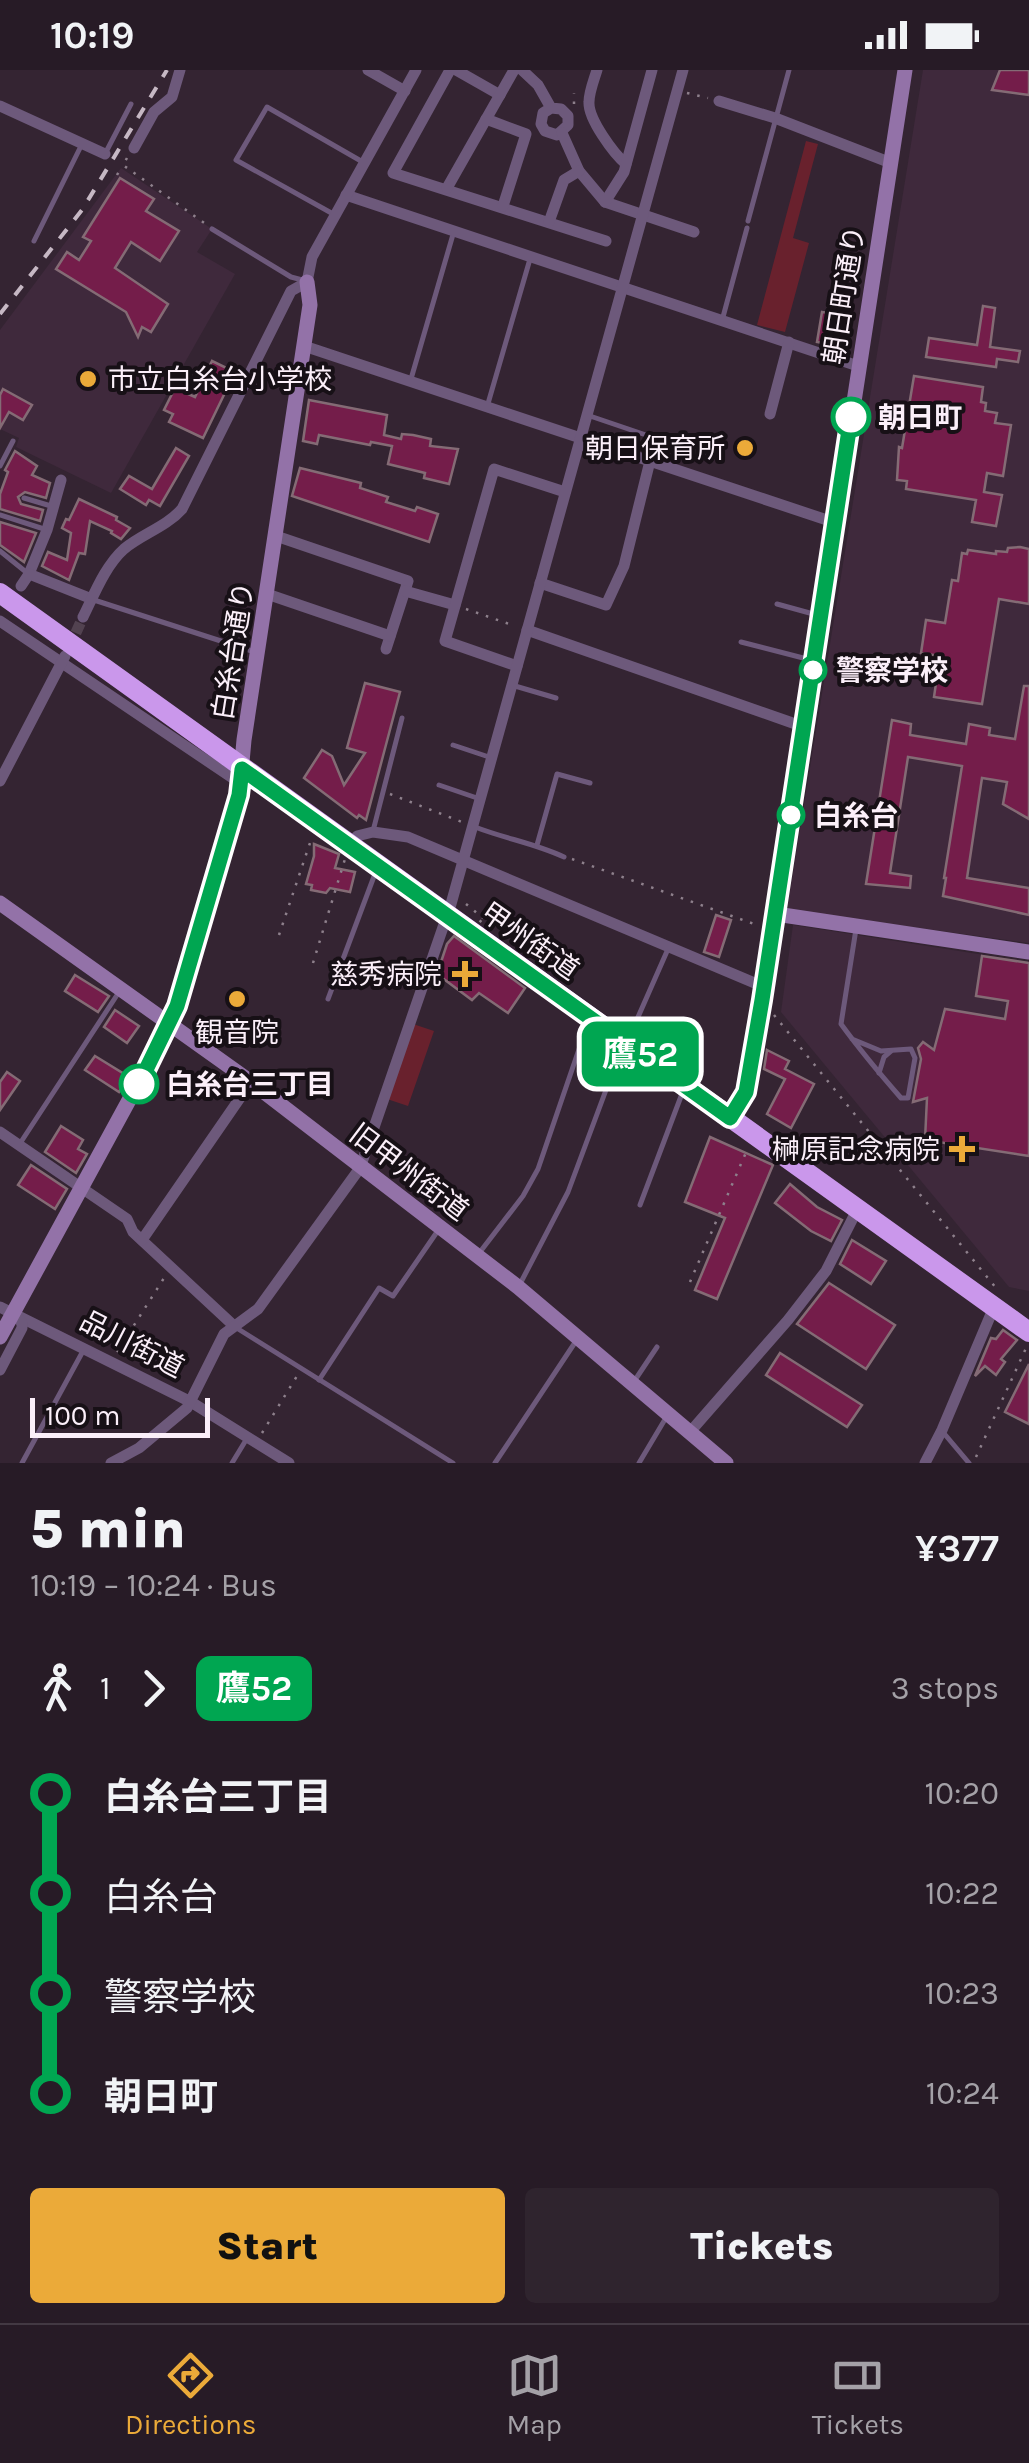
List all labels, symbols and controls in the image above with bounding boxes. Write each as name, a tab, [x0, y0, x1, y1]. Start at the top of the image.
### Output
text: 10:19	[50, 13, 135, 58]
street label: 朝日町通り	[817, 223, 871, 367]
place label: 市立白糸台小学校	[108, 363, 332, 396]
marker: 市立白糸台小学校	[77, 368, 99, 390]
marker: 朝日町	[832, 398, 870, 436]
place label: 朝日町	[878, 401, 962, 434]
place label: 朝日保育所	[585, 432, 725, 465]
marker: 朝日保育所	[734, 437, 756, 459]
street label: 白糸台通り	[206, 579, 260, 723]
place label: 警察学校	[836, 654, 948, 687]
marker: 警察学校	[800, 657, 826, 683]
place label: 白糸台	[814, 799, 898, 832]
marker: 白糸台	[778, 802, 804, 828]
street label: 甲州街道	[475, 895, 585, 987]
place label: 慈秀病院	[330, 958, 442, 991]
marker: 慈秀病院	[452, 961, 478, 987]
marker: 観音院	[226, 988, 248, 1010]
place label: 観音院	[195, 1016, 279, 1049]
line badge: 鷹52	[582, 1022, 698, 1086]
text: 鷹52	[602, 1034, 678, 1075]
marker: 白糸台三丁目	[120, 1065, 158, 1103]
place label: 白糸台三丁目	[166, 1068, 334, 1101]
street label: 旧甲州街道	[343, 1117, 475, 1227]
place label: 榊原記念病院	[772, 1133, 940, 1166]
marker: 榊原記念病院	[949, 1136, 975, 1162]
street label: 品川街道	[75, 1304, 189, 1384]
scale bar	[30, 1393, 210, 1438]
text: 100 m	[45, 1399, 120, 1432]
text: 5 min	[30, 1497, 186, 1561]
text: ¥377	[915, 1526, 999, 1571]
text: 10:19 – 10:24 · Bus	[30, 1567, 277, 1604]
icon: walk	[30, 1661, 85, 1716]
icon: forward	[126, 1661, 181, 1716]
text: 鷹52	[216, 1668, 292, 1709]
text: 1	[100, 1670, 111, 1707]
text: 3 stops	[891, 1670, 999, 1707]
text: 白糸台三丁目	[104, 1775, 332, 1820]
text: 10:20	[925, 1775, 999, 1812]
text: 白糸台	[104, 1875, 218, 1920]
text: 10:22	[925, 1875, 999, 1912]
text: 警察学校	[104, 1975, 256, 2020]
text: 10:23	[925, 1975, 999, 2012]
text: 朝日町	[104, 2075, 218, 2120]
text: 10:24	[926, 2075, 999, 2112]
button: Start	[30, 2188, 505, 2303]
button: Tickets	[525, 2188, 999, 2303]
tab: Directions	[125, 2348, 257, 2441]
tab: Map	[506, 2348, 562, 2441]
tab: Tickets	[812, 2348, 904, 2441]

